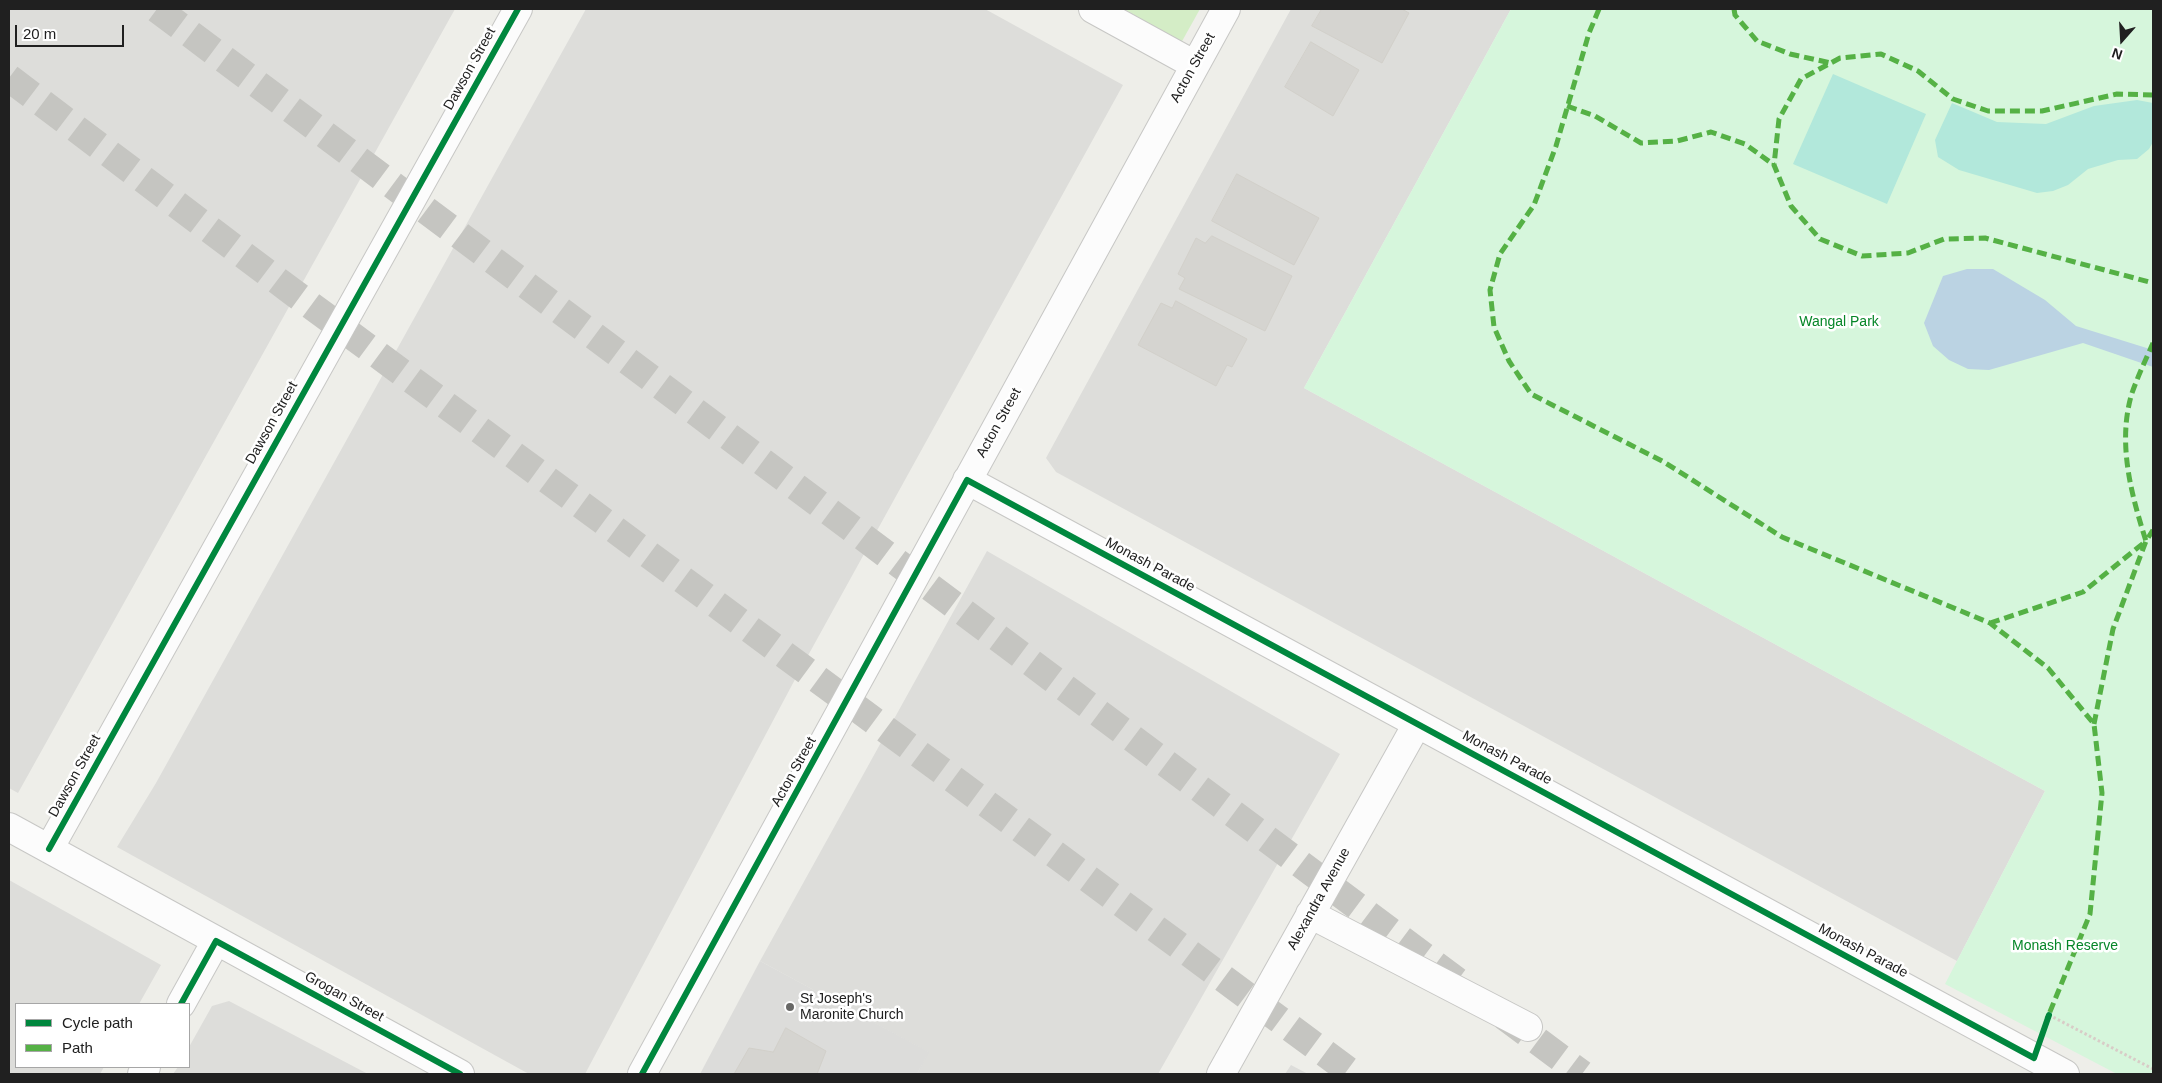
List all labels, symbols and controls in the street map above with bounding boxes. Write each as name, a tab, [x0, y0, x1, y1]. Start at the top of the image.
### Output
scale bar	[18, 15, 126, 47]
north arrow	[2097, 15, 2147, 65]
text: 20 m	[23, 25, 56, 42]
street label: Dawson Street	[440, 25, 500, 113]
street label: Acton Street	[1167, 30, 1219, 106]
text: N	[2110, 45, 2125, 63]
park label: Wangal Park	[1799, 314, 1879, 330]
street label: Dawson Street	[242, 379, 302, 467]
street label: Acton Street	[973, 385, 1025, 461]
street label: Monash Parade	[1102, 534, 1198, 596]
street label: Monash Parade	[1459, 727, 1555, 789]
street label: Dawson Street	[45, 732, 105, 820]
street label: Acton Street	[768, 734, 820, 810]
street label: Alexandra Avenue	[1284, 845, 1354, 953]
street label: Monash Parade	[1815, 920, 1911, 982]
park label: Monash Reserve	[2012, 938, 2118, 954]
street label: Grogan Street	[301, 968, 387, 1026]
place label: St Joseph's Maronite Church	[800, 991, 903, 1024]
marker: St Joseph's Maronite Church	[784, 1001, 796, 1013]
legend	[15, 1003, 190, 1068]
text: Cycle path	[62, 1014, 133, 1031]
text: Path	[62, 1039, 93, 1056]

